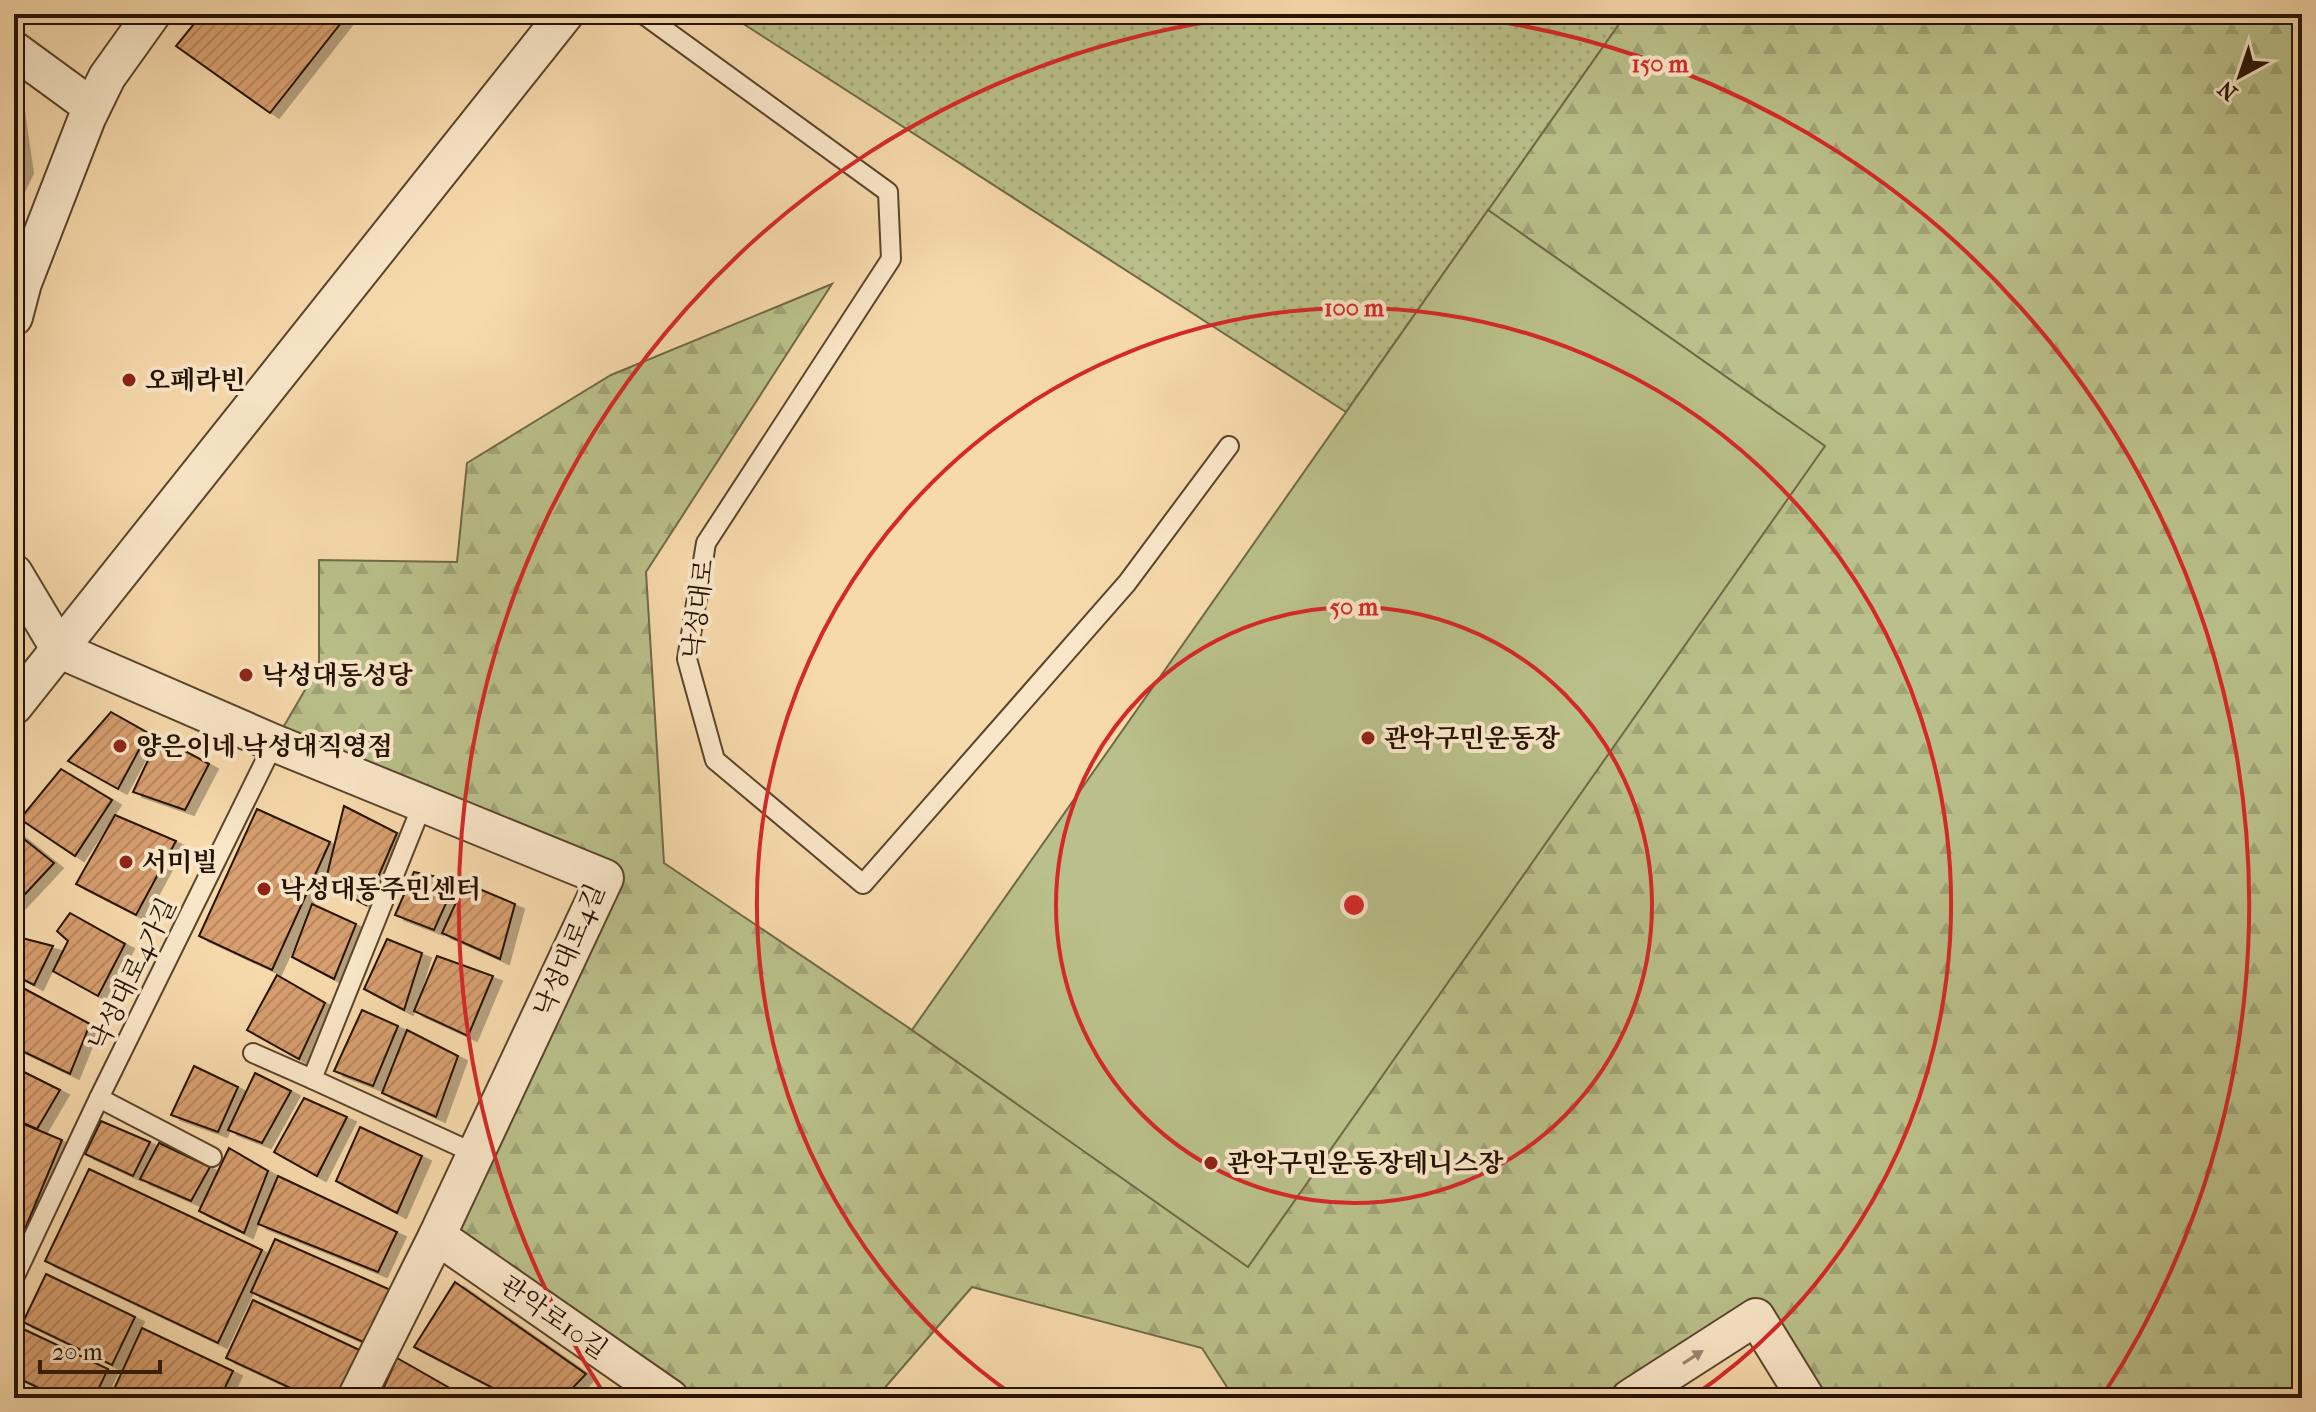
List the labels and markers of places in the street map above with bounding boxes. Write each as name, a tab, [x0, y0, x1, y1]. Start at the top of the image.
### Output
place label: 오페라빈	[145, 365, 245, 396]
marker: 오페라빈	[120, 371, 138, 389]
place label: 낙성대동성당	[262, 660, 414, 691]
marker: 낙성대동성당	[237, 666, 255, 684]
place label: 관악구민운동장	[1384, 723, 1561, 754]
marker: 관악구민운동장	[1359, 729, 1377, 747]
place label: 양은이네 낙성대직영점	[136, 731, 393, 762]
marker: 양은이네 낙성대직영점	[111, 737, 129, 755]
place label: 서미빌	[142, 847, 217, 878]
marker: 서미빌	[117, 853, 135, 871]
place label: 낙성대동주민센터	[280, 874, 481, 905]
marker: 낙성대동주민센터	[255, 880, 273, 898]
centre of rings	[1340, 891, 1368, 919]
place label: 관악구민운동장테니스장	[1227, 1148, 1504, 1179]
marker: 관악구민운동장테니스장	[1202, 1154, 1220, 1172]

